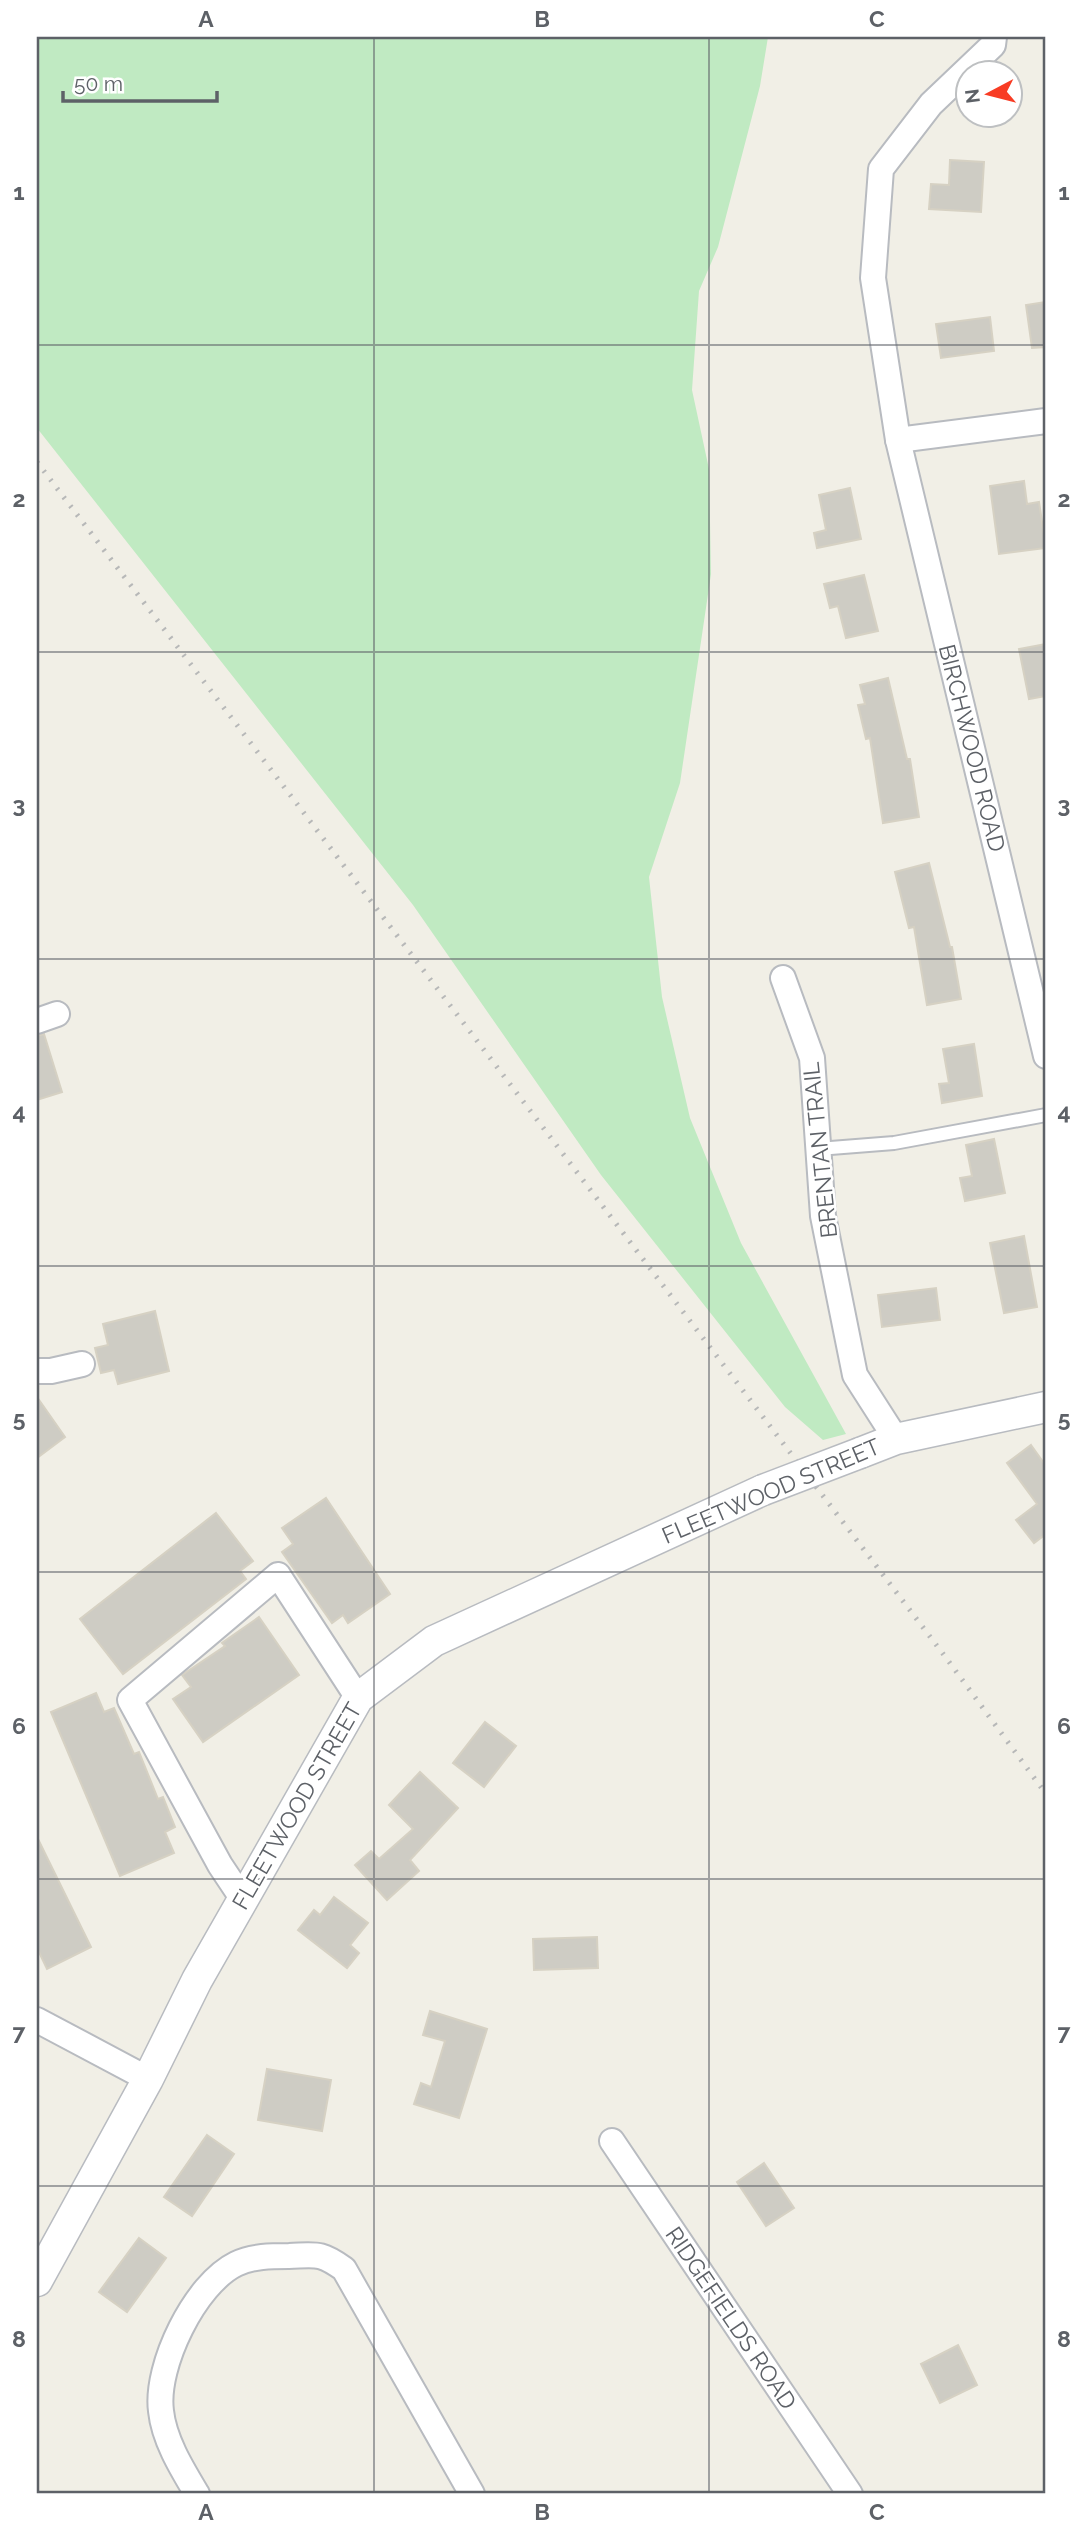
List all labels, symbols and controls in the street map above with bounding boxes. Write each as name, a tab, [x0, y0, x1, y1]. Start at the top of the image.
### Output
text: A	[198, 5, 214, 32]
text: B	[534, 5, 550, 32]
text: C	[869, 5, 885, 32]
scale bar	[63, 60, 217, 104]
north arrow	[954, 60, 1024, 130]
text: 50 m	[74, 71, 123, 96]
text: N	[960, 88, 984, 105]
text: 1	[13, 178, 25, 205]
text: 1	[1058, 178, 1070, 205]
text: 2	[13, 485, 25, 512]
text: 2	[1058, 485, 1070, 512]
street label: BIRCHWOOD ROAD	[934, 641, 1011, 854]
text: 3	[13, 791, 25, 818]
text: 3	[1058, 791, 1070, 818]
street label: BRENTAN TRAIL	[797, 1060, 842, 1239]
text: 4	[12, 1098, 26, 1125]
text: 4	[1057, 1098, 1071, 1125]
text: 5	[13, 1405, 26, 1432]
text: 5	[1058, 1405, 1071, 1432]
street label: FLEETWOOD STREET	[658, 1432, 884, 1549]
street label: FLEETWOOD STREET	[226, 1698, 367, 1914]
text: 6	[12, 1712, 26, 1739]
text: 6	[1057, 1712, 1071, 1739]
text: 7	[13, 2018, 26, 2045]
text: 7	[1058, 2018, 1071, 2045]
street label: RIDGEFIELDS ROAD	[660, 2221, 803, 2414]
text: 8	[12, 2325, 26, 2352]
text: 8	[1057, 2325, 1071, 2352]
text: A	[198, 2498, 214, 2525]
text: B	[534, 2498, 550, 2525]
text: C	[869, 2498, 885, 2525]

